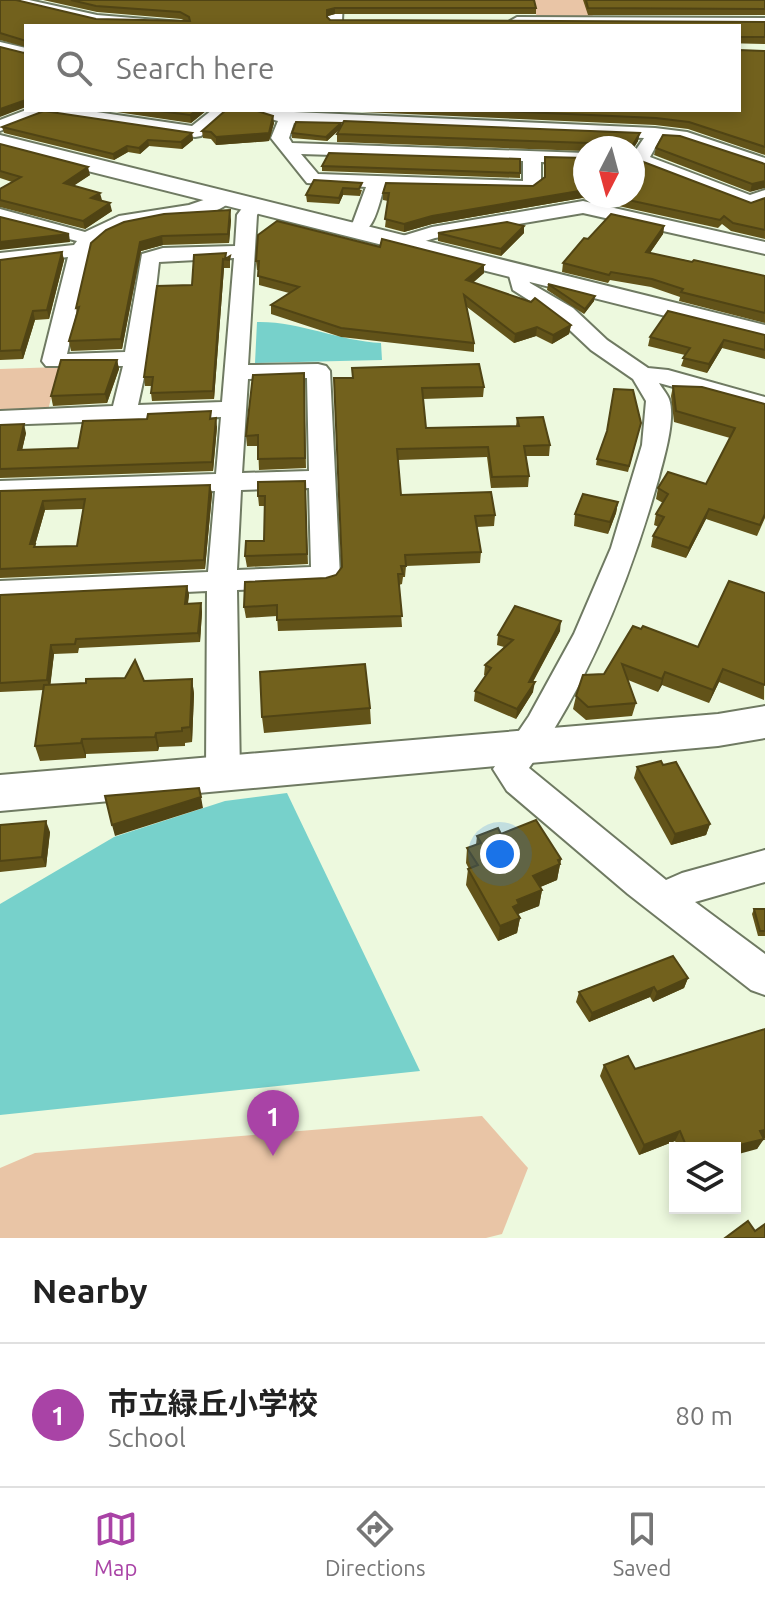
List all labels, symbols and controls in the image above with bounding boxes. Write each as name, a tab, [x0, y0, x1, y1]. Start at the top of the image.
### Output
search box	[24, 24, 741, 112]
icon: search	[52, 46, 96, 90]
text: Search here	[116, 51, 275, 85]
north arrow	[573, 136, 645, 208]
your location	[480, 834, 520, 874]
pin: 1	[247, 1090, 299, 1156]
map controls	[669, 1142, 741, 1214]
button: layers	[669, 1142, 741, 1214]
text: Nearby	[32, 1271, 147, 1309]
text: 市立緑丘小学校	[108, 1386, 318, 1420]
text: 1	[51, 1401, 65, 1430]
text: 80 m	[675, 1401, 733, 1430]
text: School	[108, 1423, 186, 1452]
tab: Map	[94, 1507, 138, 1580]
tab: Directions	[325, 1507, 425, 1580]
tab: Saved	[613, 1507, 671, 1580]

